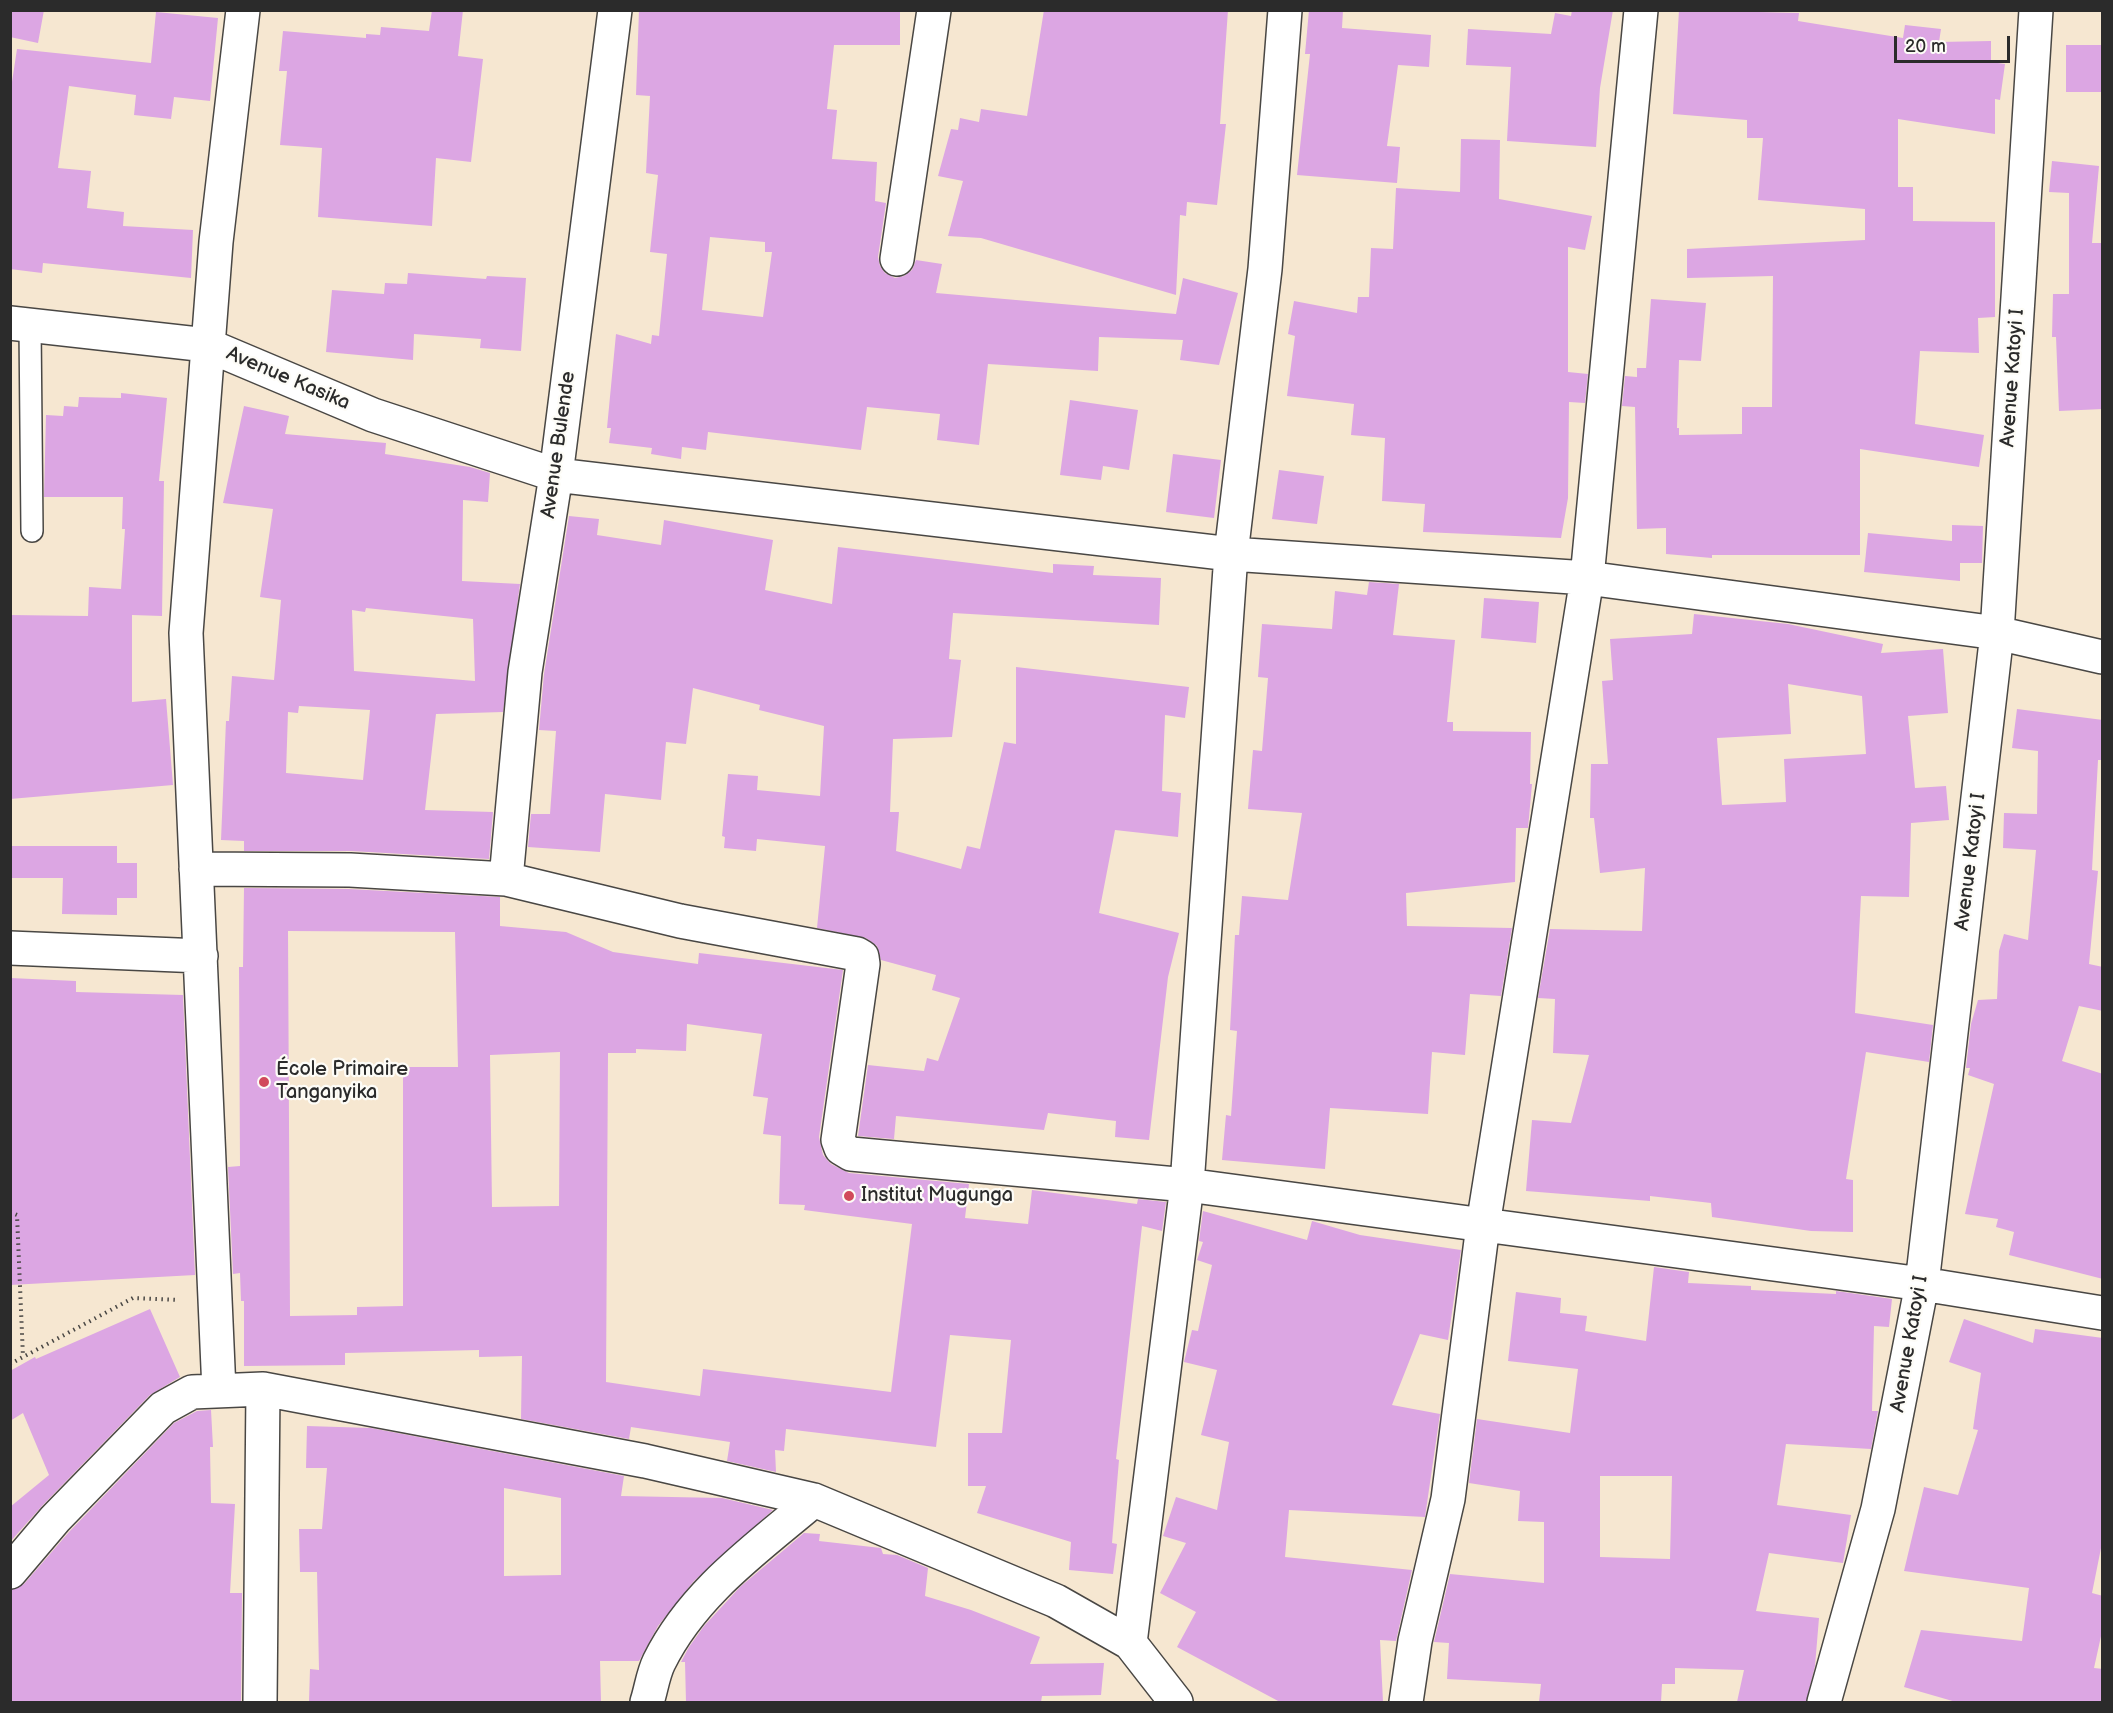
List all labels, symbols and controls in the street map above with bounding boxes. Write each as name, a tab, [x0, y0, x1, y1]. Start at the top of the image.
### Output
scale bar	[1897, 24, 2012, 62]
text: 20 m	[1905, 36, 1946, 57]
street label: Avenue Katoyi I	[1996, 308, 2030, 448]
street label: Avenue Kasika	[223, 342, 353, 416]
street label: Avenue Bulende	[537, 370, 581, 520]
street label: Avenue Katoyi I	[1951, 792, 1991, 932]
place label: École Primaire Tanganyika	[276, 1058, 408, 1105]
marker: École Primaire Tanganyika	[257, 1075, 271, 1089]
place label: Institut Mugunga	[861, 1184, 1013, 1208]
marker: Institut Mugunga	[842, 1189, 856, 1203]
street label: Avenue Katoyi I	[1886, 1274, 1934, 1414]

